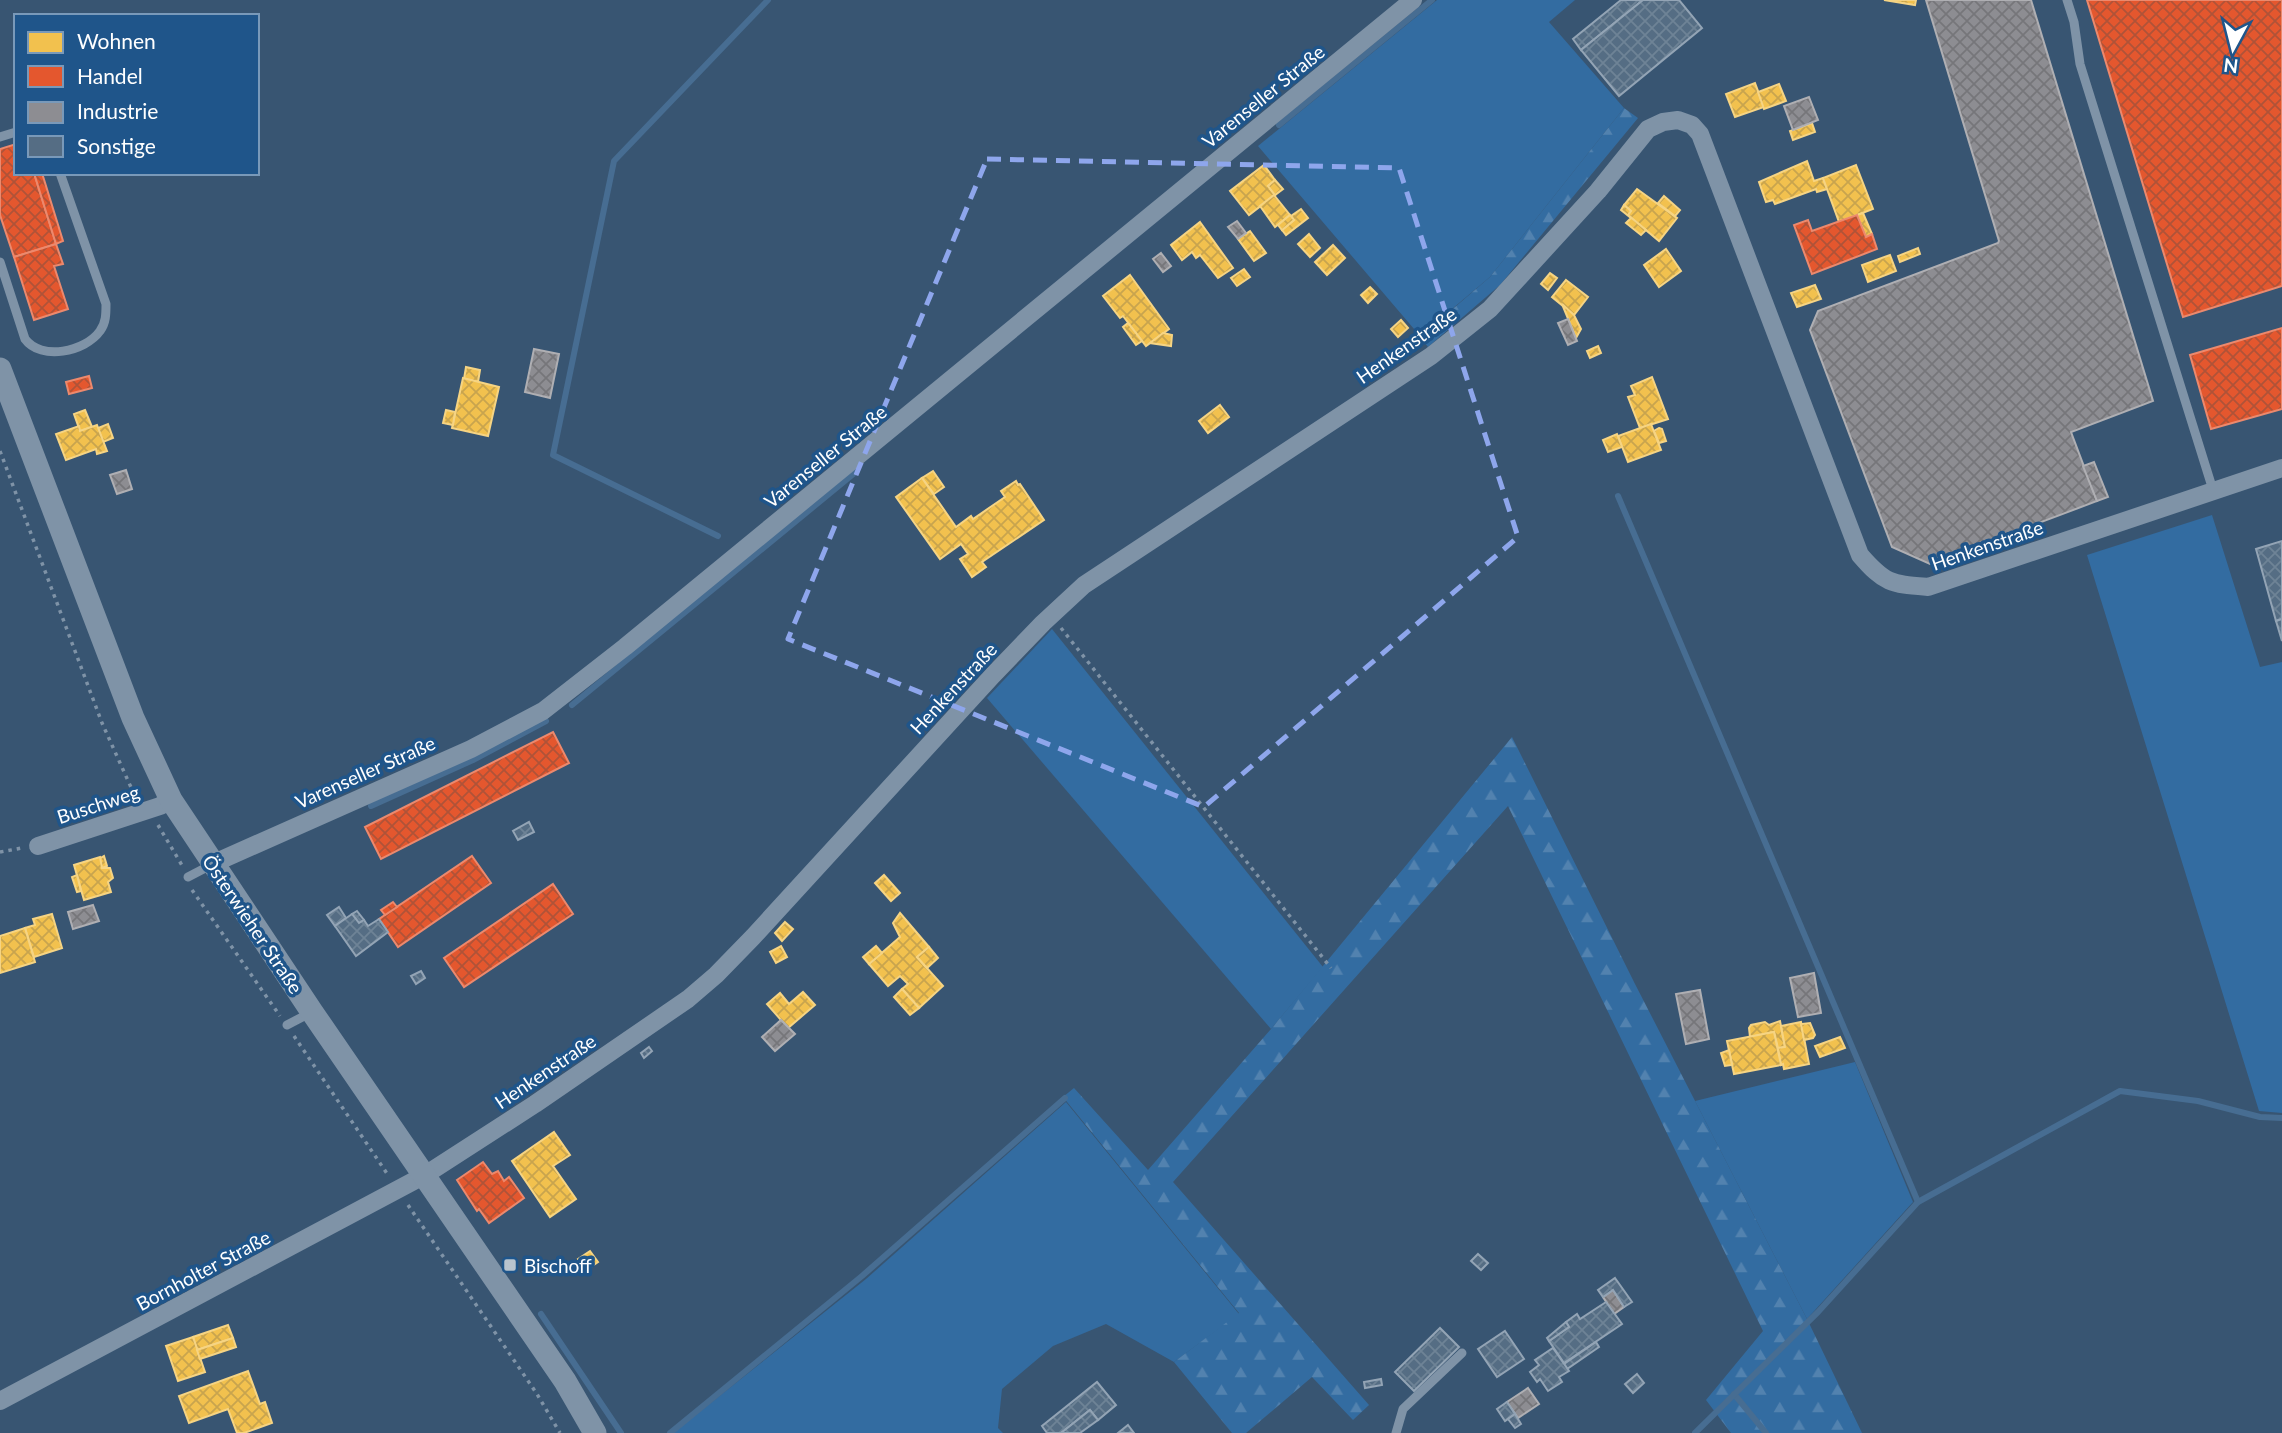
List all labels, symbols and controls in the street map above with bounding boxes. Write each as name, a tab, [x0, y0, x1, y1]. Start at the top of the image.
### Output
legend	[14, 14, 259, 175]
north arrow	[2198, 14, 2268, 84]
text: Wohnen	[77, 28, 156, 53]
street label: Varenseller Straße	[1197, 40, 1329, 152]
text: N	[2222, 54, 2240, 79]
text: Handel	[77, 63, 143, 88]
text: Industrie	[77, 98, 158, 123]
text: Sonstige	[77, 133, 156, 158]
street label: Henkenstraße	[1352, 302, 1460, 388]
street label: Varenseller Straße	[759, 400, 891, 512]
street label: Henkenstraße	[1928, 515, 2046, 575]
street label: Henkenstraße	[905, 637, 1001, 739]
street label: Varenseller Straße	[291, 731, 439, 813]
street label: Buschweg	[54, 780, 142, 828]
street label: Österwieher Straße	[198, 850, 308, 998]
street label: Henkenstraße	[490, 1029, 600, 1113]
street label: Bornholter Straße	[132, 1225, 274, 1315]
place label: Bischoff	[524, 1254, 592, 1277]
marker: Bischoff	[502, 1257, 518, 1273]

